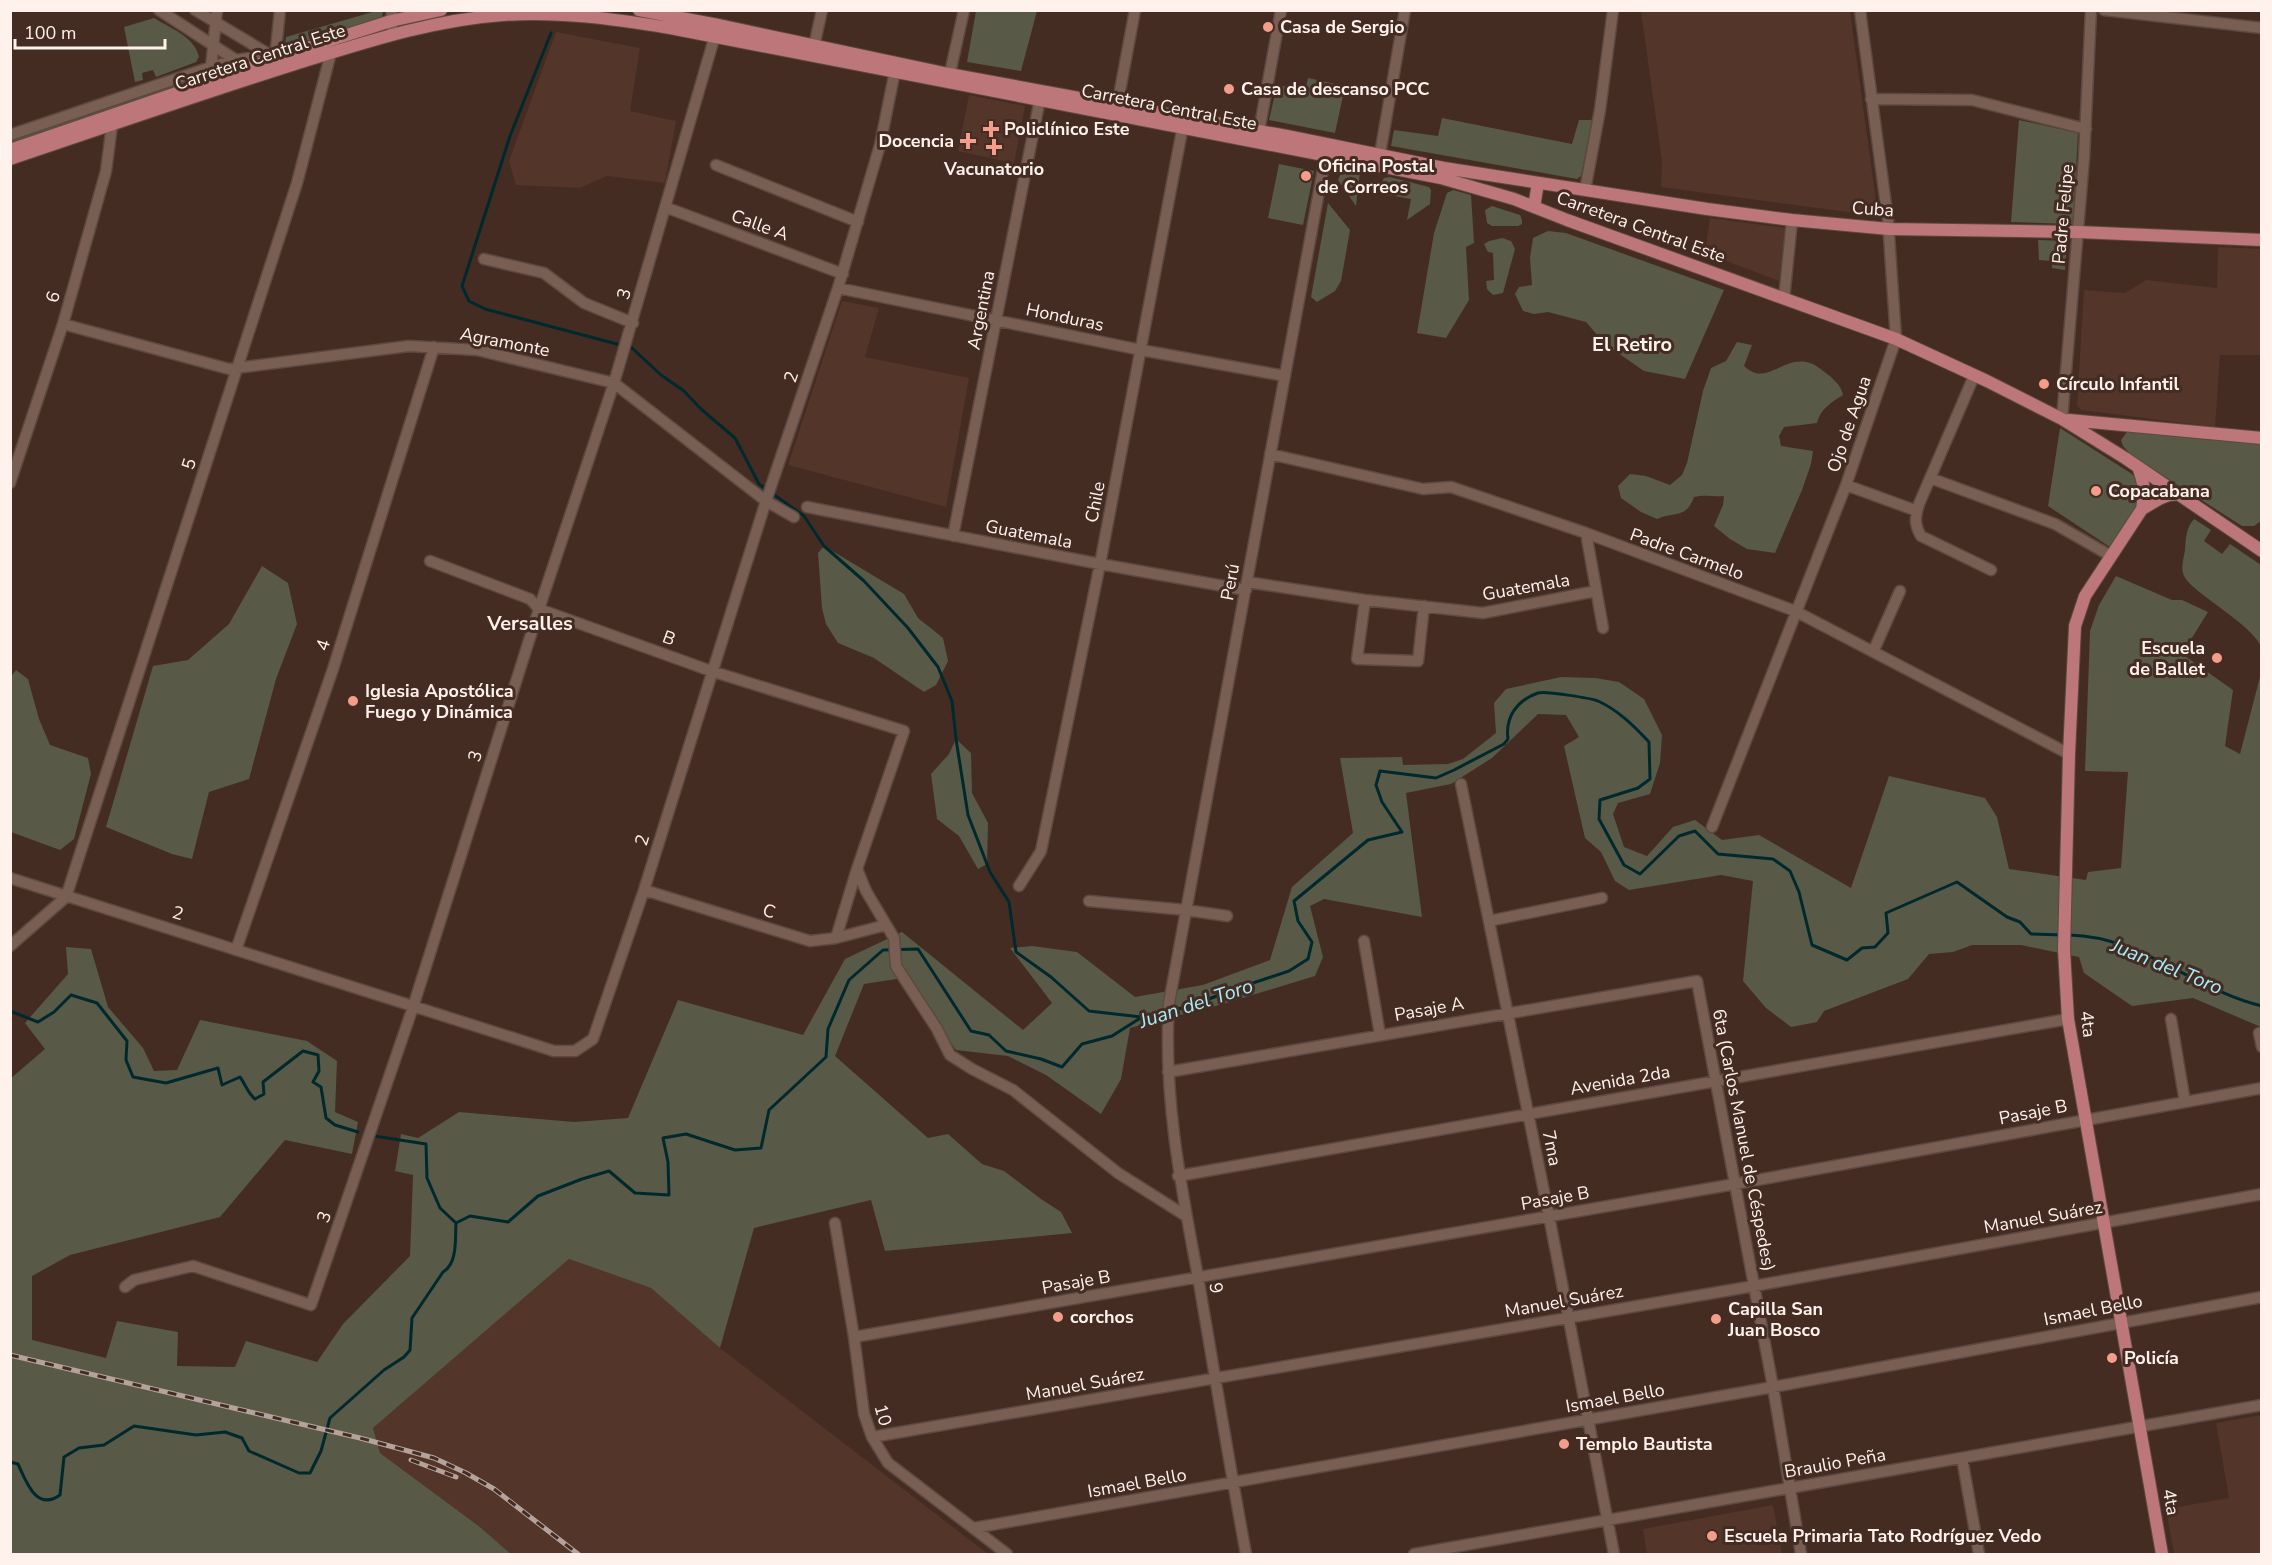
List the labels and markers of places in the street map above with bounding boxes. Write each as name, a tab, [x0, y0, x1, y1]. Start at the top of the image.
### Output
place label: Casa de Sergio	[1280, 15, 1405, 39]
marker: Casa de Sergio	[1261, 20, 1275, 34]
place label: Casa de descanso PCC	[1241, 77, 1430, 101]
marker: Casa de descanso PCC	[1222, 82, 1236, 96]
place label: Policlínico Este	[1004, 117, 1130, 141]
marker: Policlínico Este	[982, 120, 1000, 138]
place label: Docencia	[878, 129, 954, 153]
marker: Docencia	[959, 132, 977, 150]
marker: Vacunatorio	[985, 138, 1003, 156]
place label: Oficina Postal de Correos	[1318, 154, 1435, 199]
place label: Vacunatorio	[943, 157, 1044, 181]
marker: Oficina Postal de Correos	[1299, 169, 1313, 183]
place label: Círculo Infantil	[2056, 372, 2179, 396]
marker: Círculo Infantil	[2037, 377, 2051, 391]
place label: Copacabana	[2108, 479, 2210, 503]
marker: Copacabana	[2089, 484, 2103, 498]
place label: Escuela de Ballet	[2129, 636, 2205, 681]
marker: Escuela de Ballet	[2210, 651, 2224, 665]
place label: Iglesia Apostólica Fuego y Dinámica	[365, 679, 513, 724]
marker: Iglesia Apostólica Fuego y Dinámica	[346, 694, 360, 708]
place label: Capilla San Juan Bosco	[1727, 1297, 1823, 1342]
place label: corchos	[1070, 1305, 1134, 1329]
marker: corchos	[1051, 1310, 1065, 1324]
marker: Capilla San Juan Bosco	[1709, 1312, 1723, 1326]
place label: Policía	[2124, 1346, 2179, 1370]
marker: Policía	[2105, 1351, 2119, 1365]
place label: Templo Bautista	[1576, 1432, 1713, 1456]
marker: Templo Bautista	[1557, 1437, 1571, 1451]
place label: Escuela Primaria Tato Rodríguez Vedo	[1724, 1524, 2041, 1548]
marker: Escuela Primaria Tato Rodríguez Vedo	[1705, 1529, 1719, 1543]

